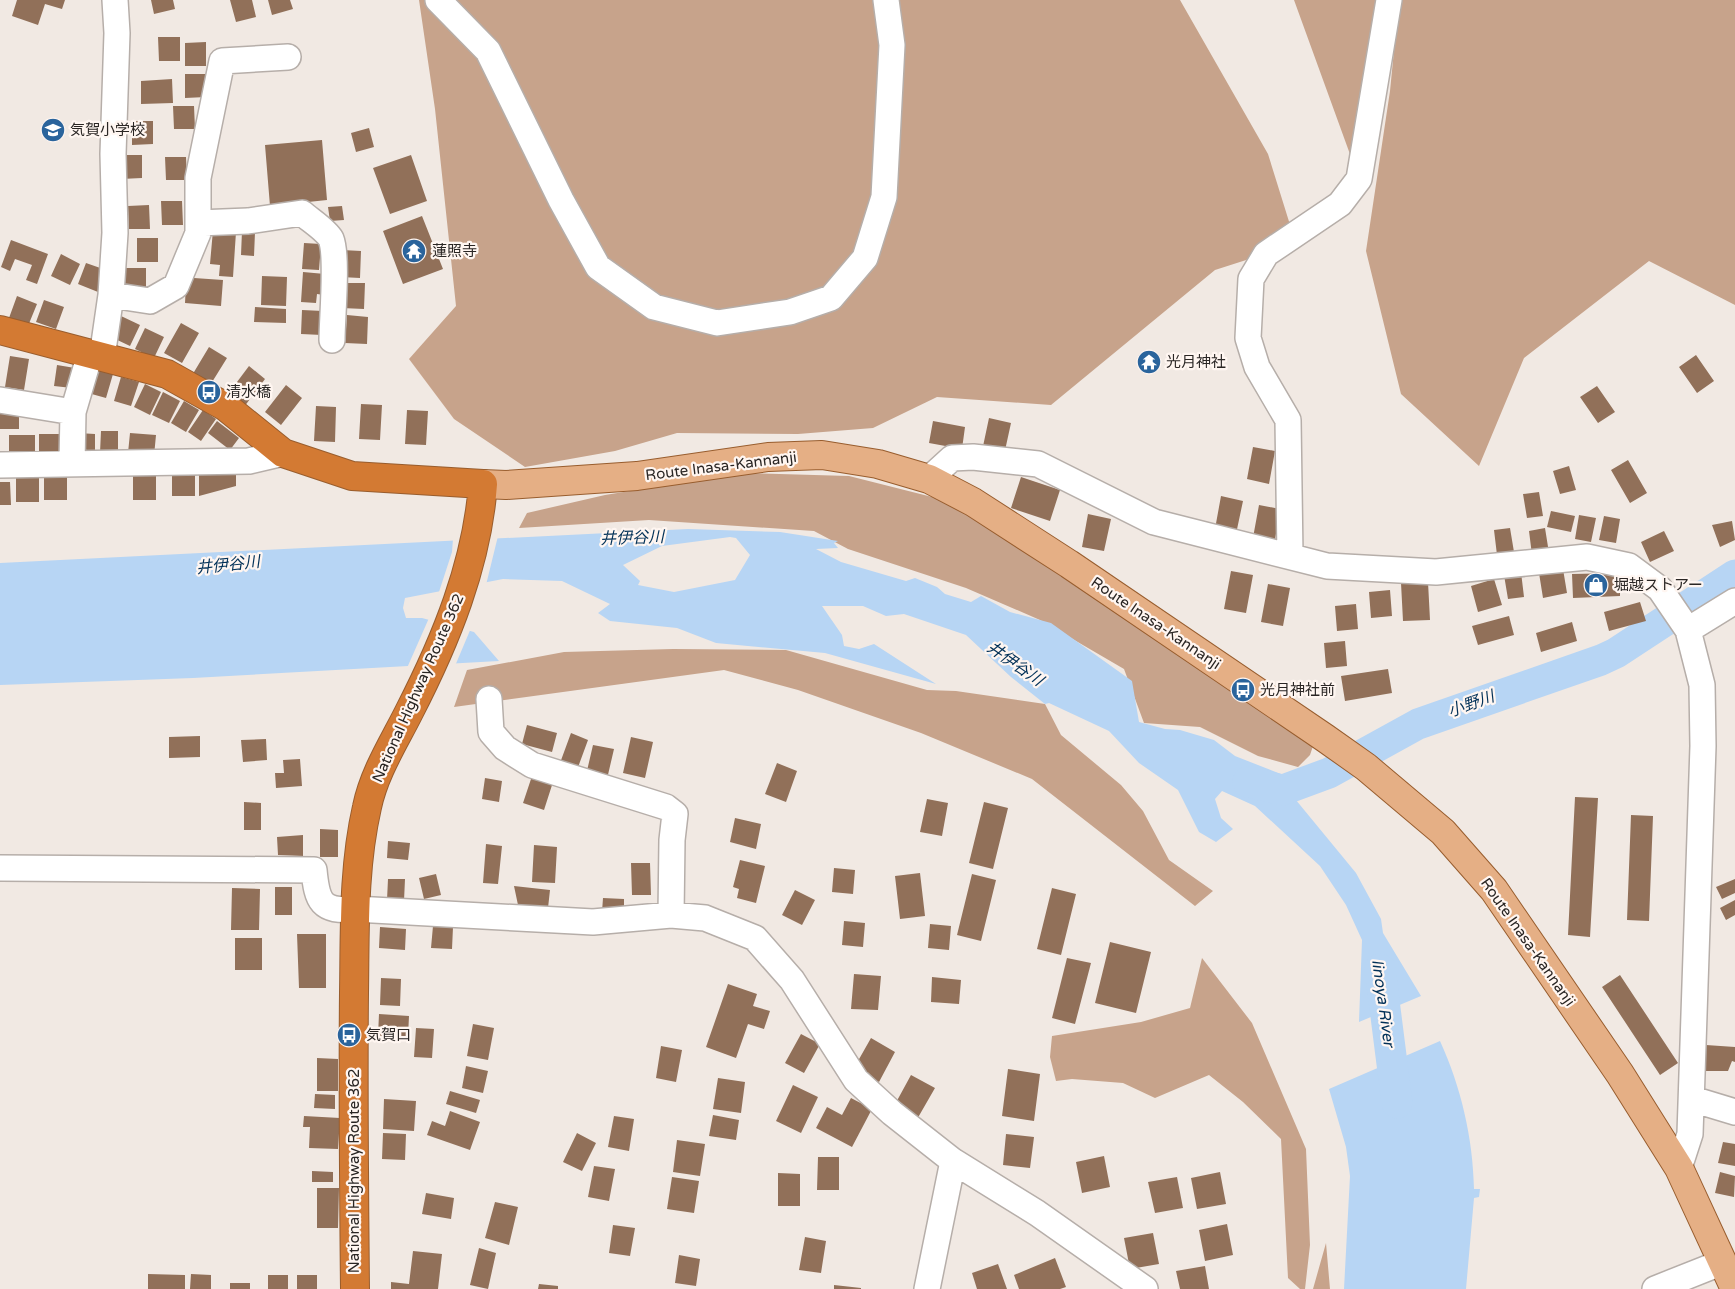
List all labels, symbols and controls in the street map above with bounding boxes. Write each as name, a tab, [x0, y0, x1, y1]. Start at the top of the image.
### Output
school or university icon: 気賀小学校	[40, 117, 66, 143]
place label: 気賀小学校	[70, 121, 145, 139]
temple icon: 蓮照寺	[401, 238, 427, 264]
place label: 蓮照寺	[432, 242, 477, 260]
temple icon: 光月神社	[1136, 349, 1162, 375]
place label: 光月神社	[1166, 353, 1226, 371]
bus stop icon: 清水橋	[196, 379, 222, 405]
place label: 清水橋	[226, 383, 271, 401]
street label: Route Inasa-Kannanji	[644, 448, 798, 484]
water label: 井伊谷川	[600, 527, 666, 549]
water label: 井伊谷川	[195, 552, 263, 578]
shop icon: 堀越ストアー	[1583, 572, 1609, 598]
street label: Route Inasa-Kannanji	[1088, 573, 1224, 673]
place label: 堀越ストアー	[1614, 576, 1703, 594]
street label: National Highway Route 362	[368, 591, 468, 785]
water label: 井伊谷川	[983, 637, 1049, 692]
bus stop icon: 光月神社前	[1230, 677, 1256, 703]
place label: 光月神社前	[1260, 681, 1335, 699]
water label: 小野川	[1445, 686, 1499, 722]
street label: Route Inasa-Kannanji	[1477, 874, 1579, 1010]
water label: Iinoya River	[1367, 958, 1399, 1050]
bus stop icon: 気賀口	[336, 1022, 362, 1048]
place label: 気賀口	[366, 1026, 411, 1044]
street label: National Highway Route 362	[345, 1069, 363, 1273]

